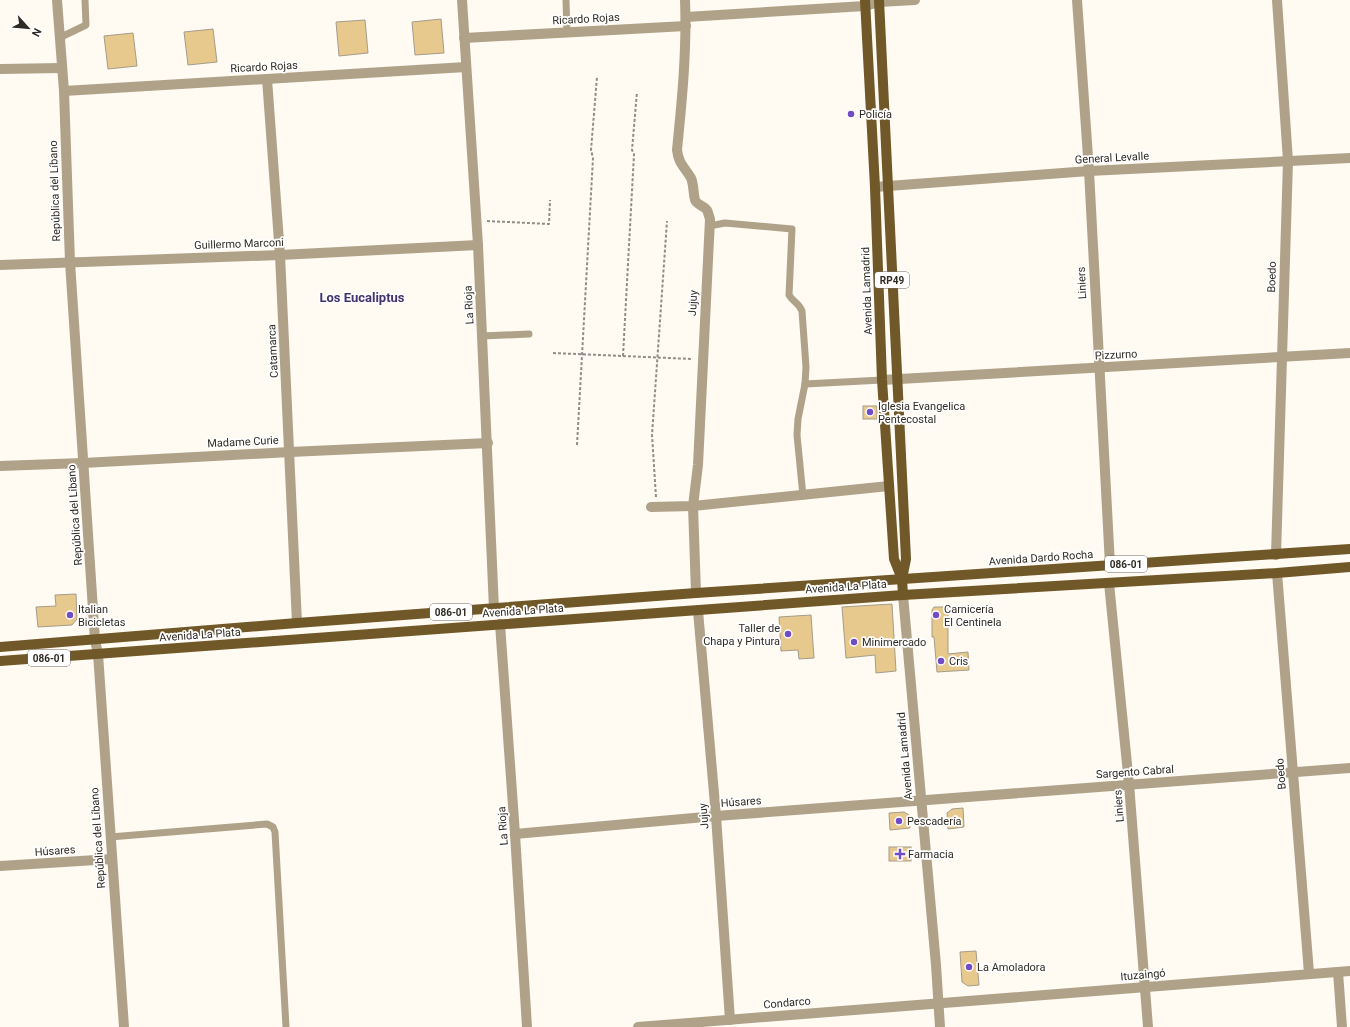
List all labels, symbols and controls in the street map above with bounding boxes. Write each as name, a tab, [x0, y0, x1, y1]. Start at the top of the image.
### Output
north arrow	[8, 8, 48, 48]
street label: Ricardo Rojas	[552, 11, 620, 27]
text: N	[29, 26, 44, 39]
street label: Ricardo Rojas	[230, 59, 298, 75]
place label: Policía	[859, 108, 892, 121]
marker: Policía	[846, 109, 856, 119]
street label: República del Líbano	[47, 140, 63, 242]
street label: General Levalle	[1075, 150, 1150, 166]
street label: Guillermo Marconi	[194, 236, 284, 252]
street label: Avenida Lamadrid	[859, 247, 875, 335]
street label: Boedo	[1265, 261, 1279, 293]
street label: Liniers	[1075, 266, 1089, 300]
road number: RP49	[875, 272, 909, 288]
street label: La Rioja	[461, 285, 477, 325]
street label: Jujuy	[686, 289, 700, 316]
district label: Los Eucaliptus	[319, 290, 405, 305]
street label: Catamarca	[265, 324, 281, 378]
street label: Pizzurno	[1094, 347, 1138, 363]
place label: Iglesia Evangelica Pentecostal	[878, 400, 965, 426]
marker: Iglesia Evangelica Pentecostal	[865, 407, 875, 417]
street label: Madame Curie	[207, 434, 279, 450]
street label: República del Líbano	[65, 464, 85, 566]
street label: Avenida Dardo Rocha	[988, 548, 1094, 568]
road number: 086-01	[1105, 556, 1147, 572]
street label: Avenida La Plata	[805, 578, 887, 596]
street label: Avenida La Plata	[482, 602, 564, 620]
place label: Italian Bicicletas	[78, 603, 126, 629]
place label: Carnicería El Centinela	[944, 603, 1002, 629]
road number: 086-01	[430, 604, 472, 620]
marker: Italian Bicicletas	[65, 610, 75, 620]
marker: Carnicería El Centinela	[931, 610, 941, 620]
place label: Taller de Chapa y Pintura	[703, 622, 780, 648]
street label: Avenida La Plata	[159, 626, 241, 644]
marker: Taller de Chapa y Pintura	[783, 629, 793, 639]
place label: Minimercado	[862, 636, 926, 649]
marker: Minimercado	[849, 637, 859, 647]
road number: 086-01	[28, 650, 70, 666]
place label: Cris	[949, 655, 969, 668]
marker: Cris	[936, 656, 946, 666]
street label: Avenida Lamadrid	[895, 712, 915, 800]
street label: Boedo	[1273, 758, 1289, 790]
street label: Sargento Cabral	[1096, 763, 1174, 781]
street label: República del Líbano	[88, 787, 108, 889]
street label: Liniers	[1111, 789, 1127, 823]
street label: Húsares	[720, 794, 762, 810]
street label: Jujuy	[696, 802, 712, 830]
street label: La Rioja	[495, 806, 511, 846]
place label: Pescadería	[907, 815, 962, 828]
marker: Pescadería	[894, 816, 904, 826]
street label: Húsares	[34, 843, 76, 859]
place label: Farmacia	[908, 848, 954, 861]
marker: Farmacia	[895, 849, 905, 859]
place label: La Amoladora	[977, 961, 1045, 974]
marker: La Amoladora	[964, 962, 974, 972]
street label: Ituzaingó	[1120, 967, 1166, 983]
street label: Condarco	[763, 994, 811, 1012]

